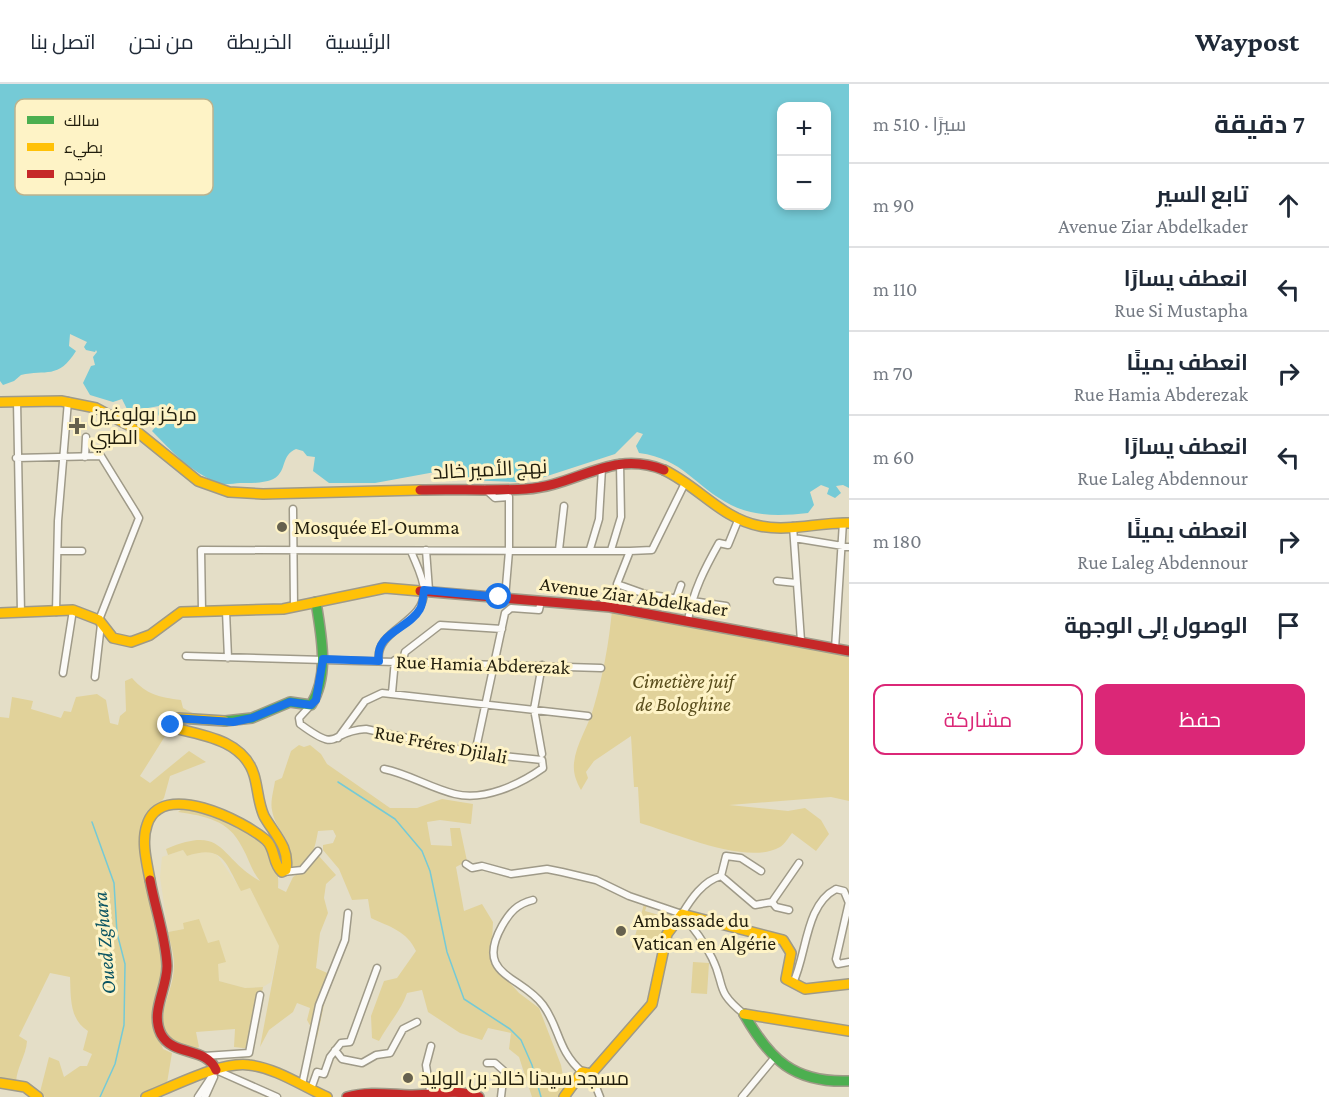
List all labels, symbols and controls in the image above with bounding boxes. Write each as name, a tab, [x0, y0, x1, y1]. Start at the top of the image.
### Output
text: Waypost	[1195, 26, 1299, 57]
text: اتصل بنا	[30, 30, 96, 54]
text: من نحن	[129, 30, 194, 54]
text: الخريطة	[227, 30, 292, 54]
text: الرئيسية	[325, 30, 391, 54]
legend	[15, 99, 213, 195]
map controls	[777, 102, 831, 210]
button: +	[777, 102, 831, 156]
text: 7 دقيقة	[1214, 110, 1305, 139]
text: سالك	[64, 112, 99, 129]
text: سيرًا · 510 m	[873, 113, 966, 135]
text: بطيء	[64, 139, 103, 161]
button: −	[777, 156, 831, 210]
text: مزدحم	[64, 166, 106, 186]
text: تابع السير	[1156, 182, 1248, 207]
icon: ahead	[1272, 189, 1305, 222]
text: 90 m	[873, 194, 914, 216]
text: Avenue Ziar Abdelkader	[1058, 215, 1248, 237]
text: انعطف يسارًا	[1124, 266, 1248, 291]
icon: left	[1272, 273, 1305, 306]
text: 110 m	[873, 278, 917, 300]
text: Rue Si Mustapha	[1114, 299, 1248, 321]
text: انعطف يمينًا	[1126, 350, 1248, 375]
icon: right	[1272, 357, 1305, 390]
text: 70 m	[873, 362, 913, 384]
text: Rue Hamia Abderezak	[1074, 383, 1248, 405]
place label: مركز بولوغين الطبي	[90, 403, 197, 453]
marker: مركز بولوغين الطبي	[68, 417, 86, 435]
text: انعطف يسارًا	[1124, 434, 1248, 459]
icon: left	[1272, 441, 1305, 474]
text: 60 m	[873, 446, 914, 468]
street label: نهج الأمير خالد	[432, 455, 548, 486]
text: Rue Laleg Abdennour	[1077, 467, 1248, 489]
place label: Mosquée El-Oumma	[294, 516, 459, 539]
text: انعطف يمينًا	[1126, 518, 1248, 543]
marker: Mosquée El-Oumma	[275, 520, 289, 534]
icon: right	[1272, 525, 1305, 558]
text: 180 m	[873, 530, 922, 552]
text: Rue Laleg Abdennour	[1077, 551, 1248, 573]
street label: Avenue Ziar Abdelkader	[539, 572, 729, 620]
route start	[485, 583, 511, 609]
icon: arrive	[1272, 609, 1305, 642]
text: الوصول إلى الوجهة	[1064, 613, 1248, 638]
street label: Rue Hamia Abderezak	[396, 650, 571, 678]
park label: Cimetière juif de Bologhine	[632, 670, 737, 716]
button: مشاركة	[873, 684, 1083, 755]
button: حفظ	[1095, 684, 1305, 755]
route end	[157, 711, 183, 737]
street label: Rue Fréres Djilali	[373, 720, 509, 769]
water label: Oued Zghara	[88, 890, 120, 996]
place label: Ambassade du Vatican en Algérie	[633, 909, 776, 955]
marker: Ambassade du Vatican en Algérie	[614, 924, 628, 938]
place label: مسجد سيدنا خالد بن الوليد	[420, 1067, 629, 1091]
marker: مسجد سيدنا خالد بن الوليد	[401, 1071, 415, 1085]

